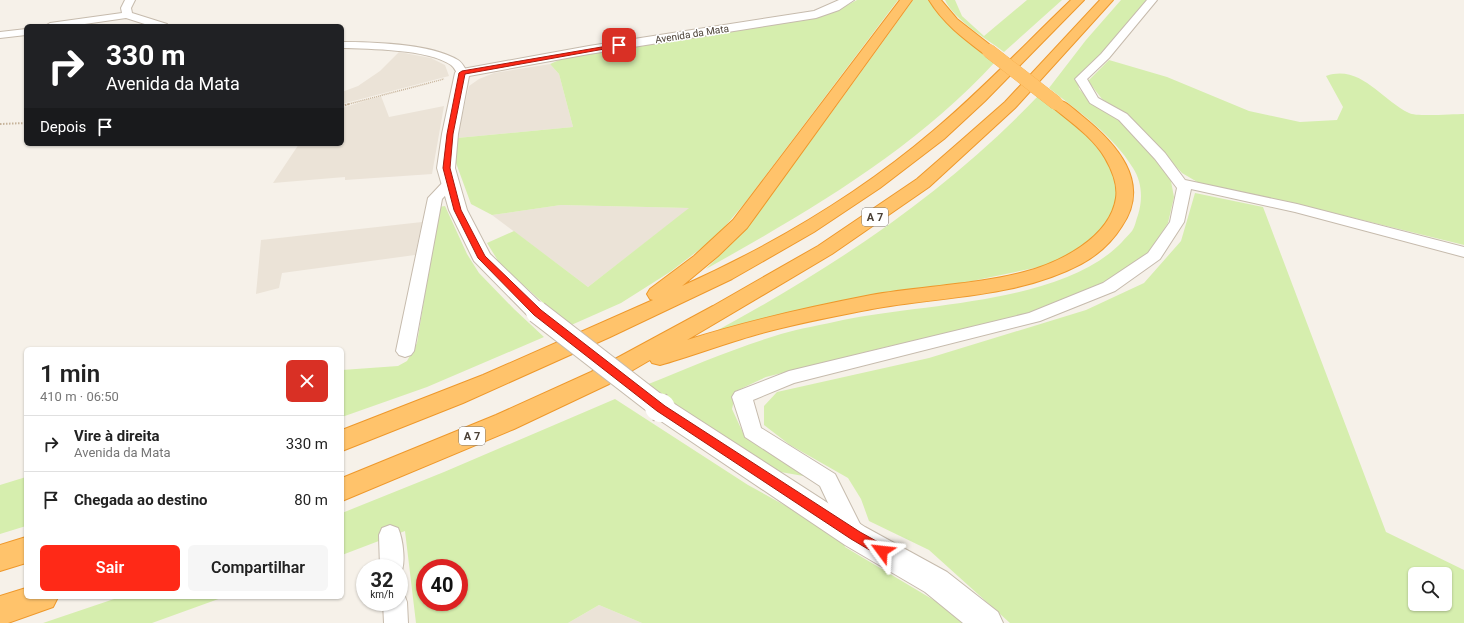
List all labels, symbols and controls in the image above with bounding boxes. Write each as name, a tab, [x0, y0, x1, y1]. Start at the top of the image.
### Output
street label: Avenida da Mata	[654, 23, 730, 45]
pin	[602, 28, 636, 62]
icon: arrive	[608, 34, 630, 56]
text: 330 m	[106, 39, 185, 72]
icon: right	[40, 40, 92, 92]
text: Avenida da Mata	[106, 73, 240, 94]
icon: arrive	[94, 116, 116, 138]
text: Depois	[40, 118, 86, 136]
road number: A 7	[862, 208, 888, 226]
text: 1 min	[40, 360, 100, 388]
button: close	[286, 360, 328, 402]
text: 410 m · 06:50	[40, 389, 119, 404]
text: Vire à direita	[74, 427, 160, 445]
road number: A 7	[459, 427, 485, 445]
icon: right	[40, 433, 62, 455]
text: 330 m	[286, 435, 328, 453]
text: Avenida da Mata	[74, 445, 171, 460]
icon: arrive	[40, 489, 62, 511]
text: Chegada ao destino	[74, 491, 208, 509]
text: 80 m	[294, 491, 328, 509]
position arrow	[861, 530, 903, 572]
button: Sair	[40, 545, 180, 591]
button: Compartilhar	[188, 545, 328, 591]
speed limit sign: 40	[416, 559, 468, 611]
map controls	[1408, 567, 1452, 611]
button: search	[1408, 567, 1452, 611]
text: 32	[371, 568, 393, 592]
text: km/h	[370, 589, 394, 600]

